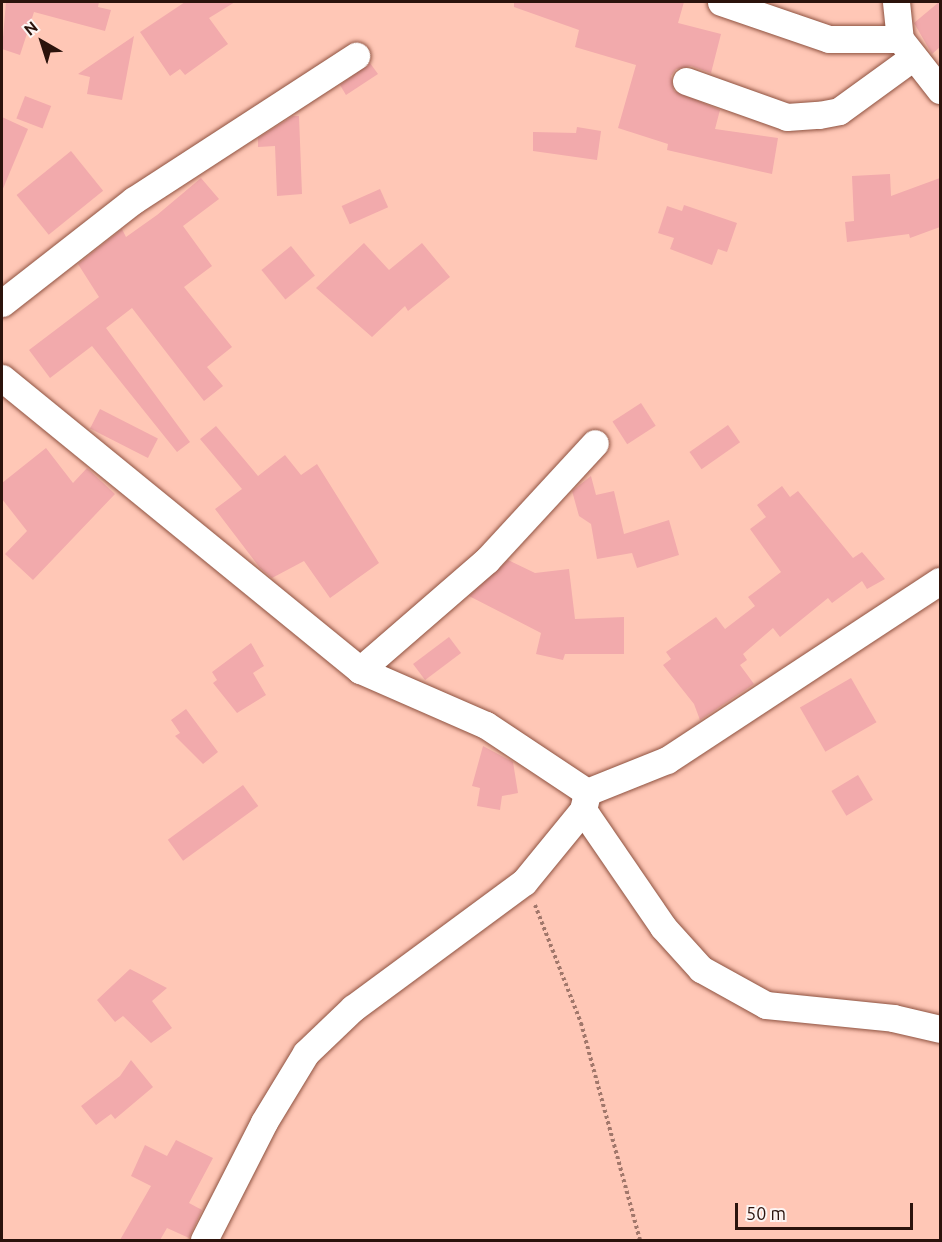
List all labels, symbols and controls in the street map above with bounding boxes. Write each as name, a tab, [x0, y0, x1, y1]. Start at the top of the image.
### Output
north arrow	[12, 12, 72, 72]
text: N	[20, 17, 41, 39]
scale bar	[738, 1191, 916, 1229]
text: 50 m	[746, 1203, 786, 1223]

